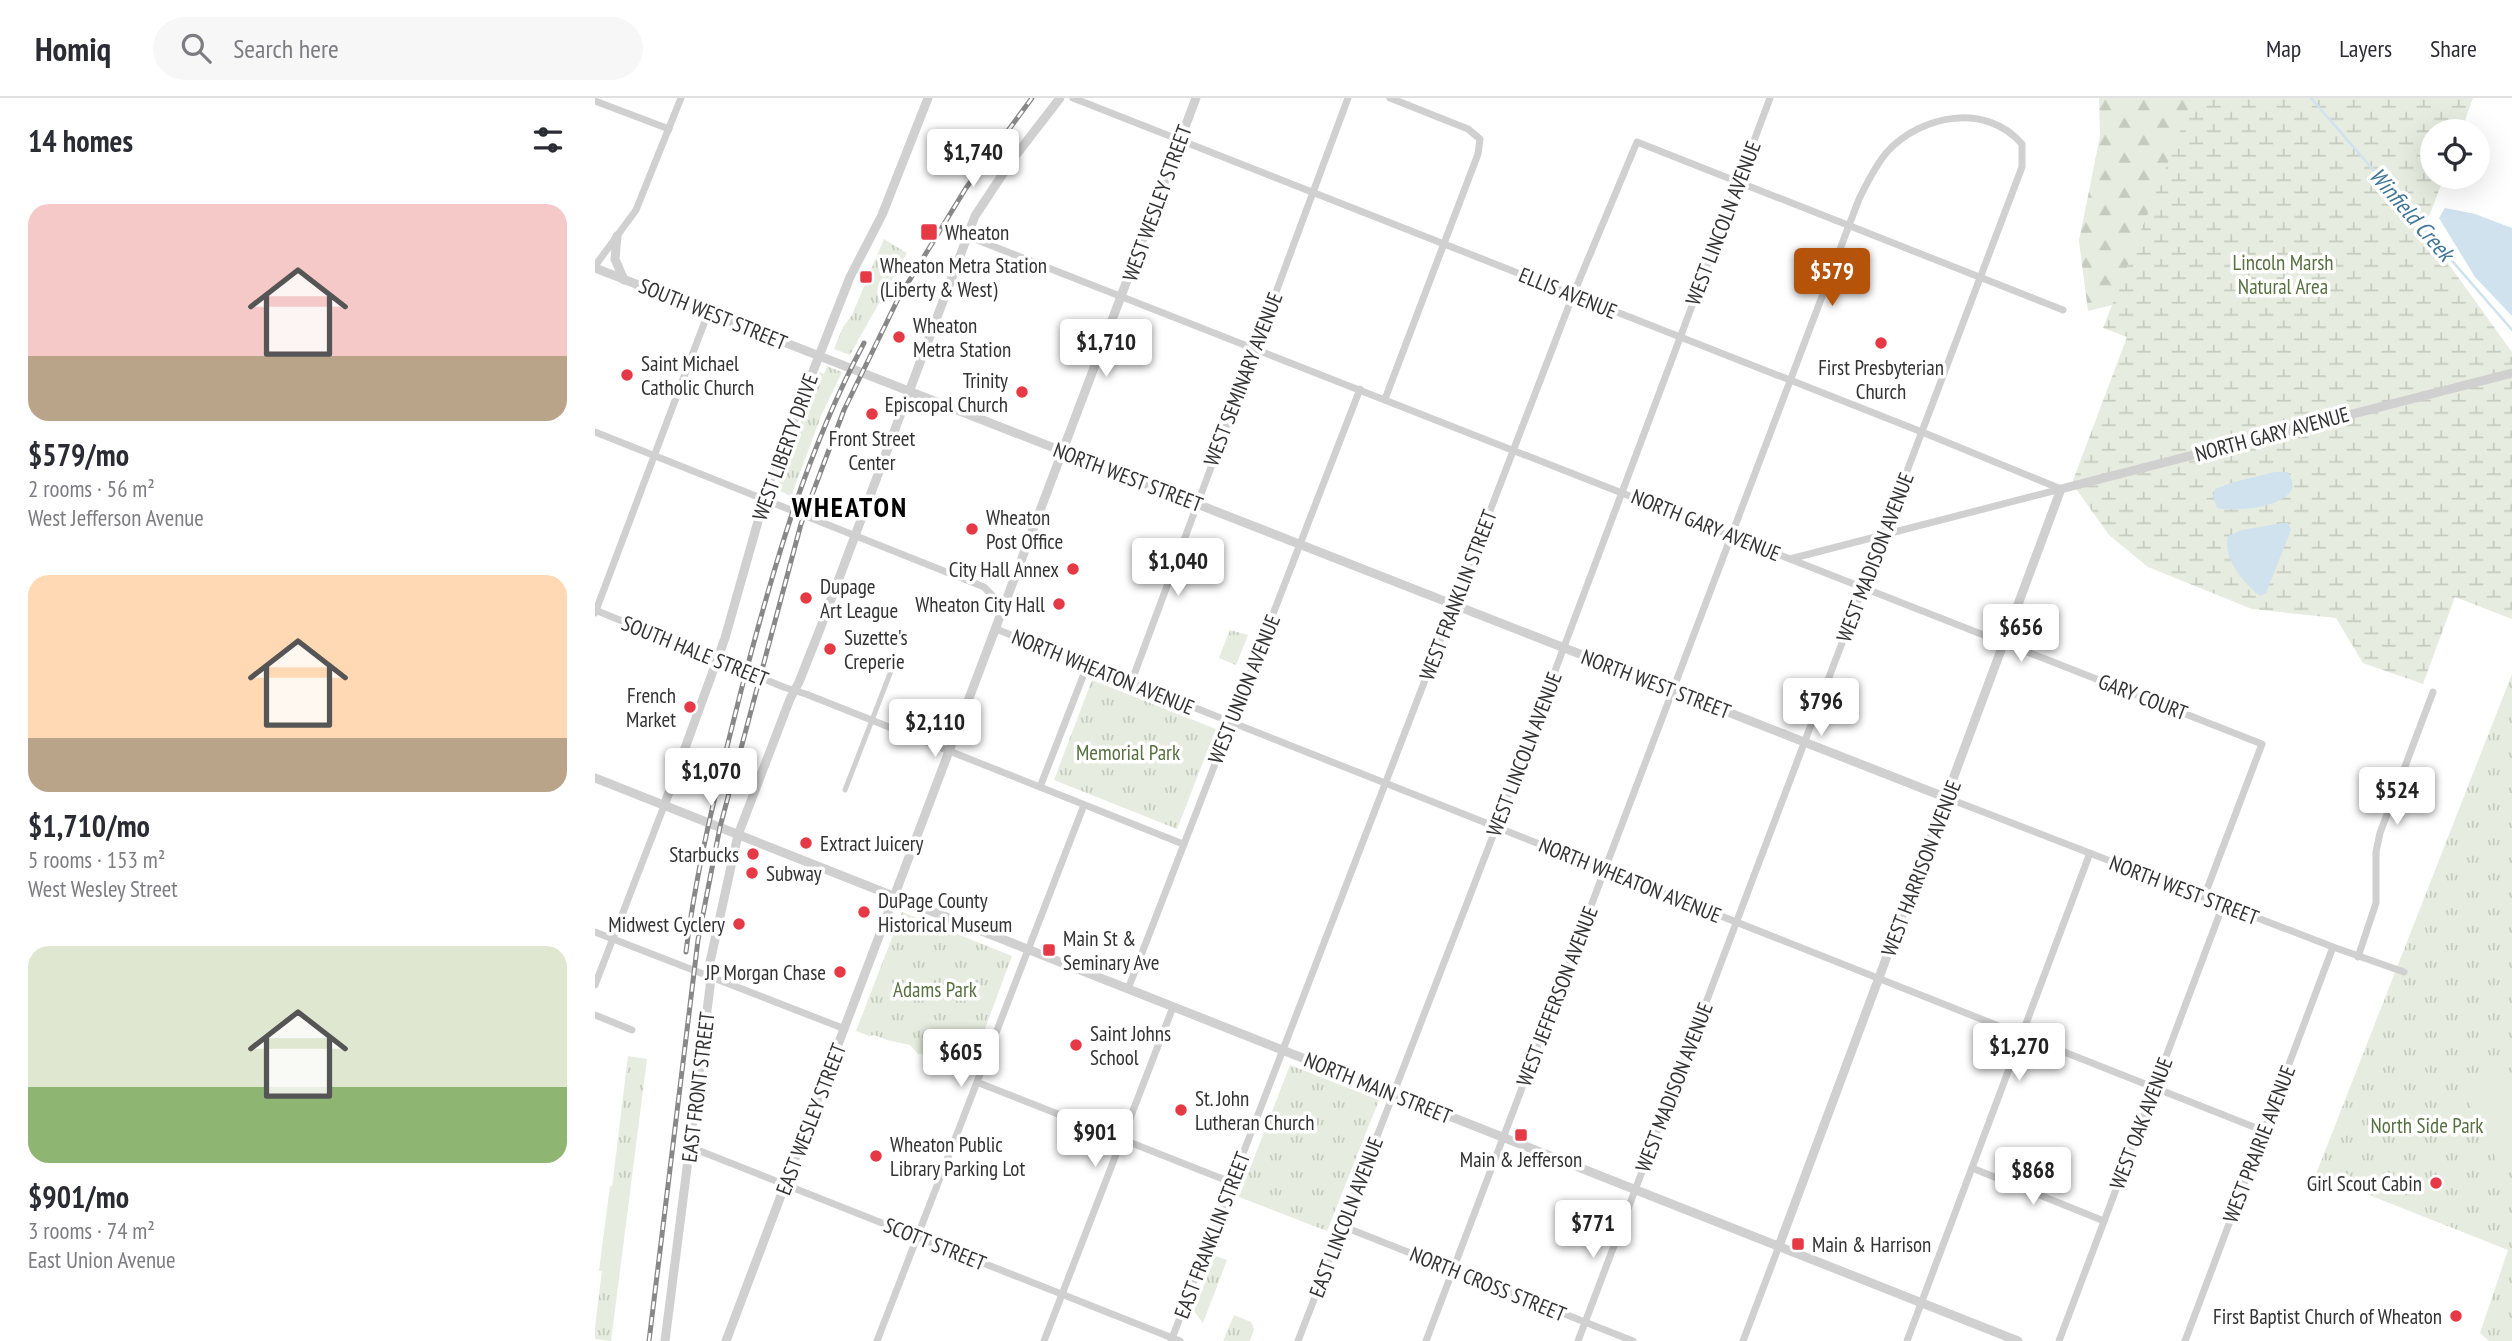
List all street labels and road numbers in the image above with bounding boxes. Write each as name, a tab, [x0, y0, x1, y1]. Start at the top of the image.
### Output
street label: WEST WESLEY STREET	[1116, 121, 1198, 285]
street label: WEST LINCOLN AVENUE	[1679, 137, 1767, 309]
street label: ELLIS AVENUE	[1515, 261, 1621, 325]
street label: SOUTH WEST STREET	[635, 272, 792, 356]
street label: WEST SEMINARY AVENUE	[1197, 288, 1289, 470]
street label: WEST LIBERTY DRIVE	[746, 370, 824, 524]
street label: NORTH GARY AVENUE	[2192, 400, 2352, 468]
street label: NORTH WEST STREET	[1049, 436, 1207, 518]
street label: WEST MADISON AVENUE	[1830, 468, 1920, 646]
street label: NORTH GARY AVENUE	[1627, 483, 1785, 567]
street label: WEST FRANKLIN STREET	[1413, 505, 1503, 684]
street label: SOUTH HALE STREET	[618, 609, 773, 693]
street label: WEST UNION AVENUE	[1202, 611, 1286, 767]
street label: NORTH WHEATON AVENUE	[1008, 623, 1198, 721]
street label: NORTH WEST STREET	[1577, 643, 1735, 725]
street label: WEST LINCOLN AVENUE	[1480, 668, 1568, 840]
street label: GARY COURT	[2095, 668, 2192, 727]
street label: WEST HARRISON AVENUE	[1875, 776, 1967, 960]
street label: NORTH WHEATON AVENUE	[1535, 831, 1725, 929]
street label: NORTH WEST STREET	[2105, 849, 2263, 931]
street label: WEST JEFFERSON AVENUE	[1510, 902, 1604, 1090]
street label: WEST MADISON AVENUE	[1629, 998, 1719, 1176]
street label: EAST FRONT STREET	[675, 1010, 721, 1164]
street label: EAST WESLEY STREET	[770, 1039, 852, 1199]
street label: NORTH MAIN STREET	[1300, 1046, 1456, 1130]
street label: WEST OAK AVENUE	[2103, 1053, 2179, 1193]
street label: WEST PRAIRIE AVENUE	[2217, 1062, 2301, 1226]
street label: EAST LINCOLN AVENUE	[1303, 1133, 1389, 1301]
street label: EAST FRANKLIN STREET	[1168, 1147, 1256, 1322]
street label: SCOTT STREET	[880, 1211, 991, 1277]
street label: NORTH CROSS STREET	[1406, 1240, 1571, 1328]

